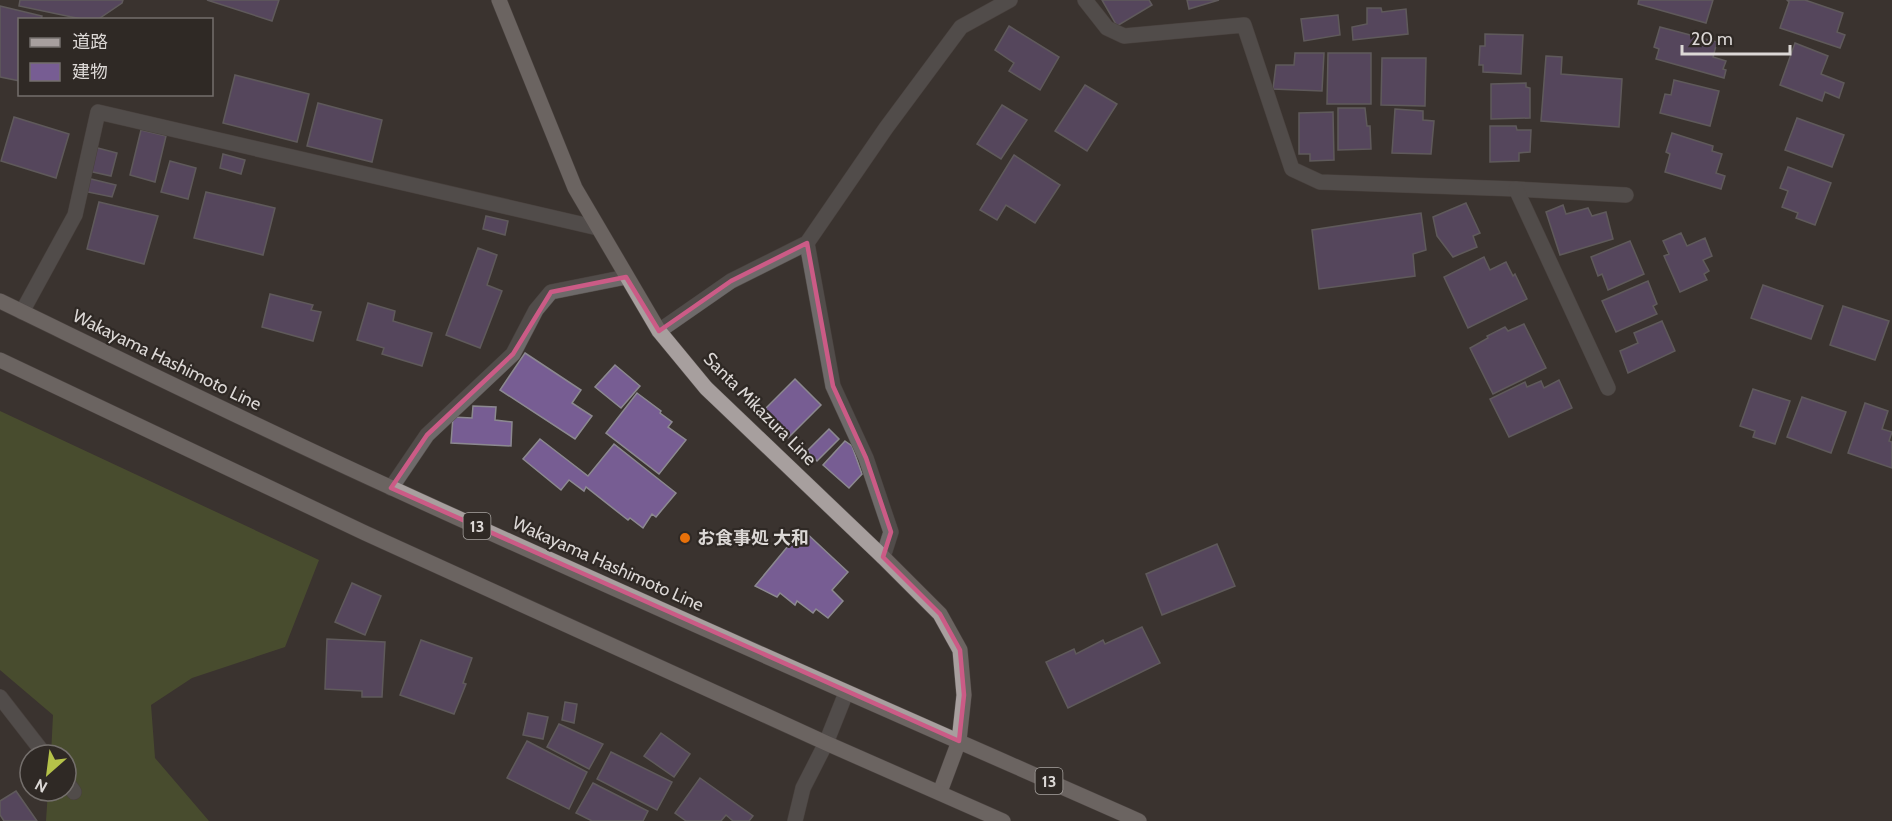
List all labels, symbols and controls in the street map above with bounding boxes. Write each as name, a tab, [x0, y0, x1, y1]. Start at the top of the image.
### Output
legend	[18, 18, 213, 96]
scale bar	[1682, 18, 1790, 56]
text: 20 m	[1691, 28, 1733, 50]
text: 道路	[72, 31, 108, 53]
text: 建物	[72, 61, 108, 83]
street label: Wakayama Hashimoto Line	[69, 305, 265, 415]
street label: Santa Mikazura Line	[699, 348, 821, 470]
street label: Wakayama Hashimoto Line	[509, 512, 707, 616]
road number: 13	[464, 513, 490, 539]
place label: お食事処 大和	[697, 527, 809, 549]
marker: お食事処 大和	[678, 531, 692, 545]
north arrow	[18, 743, 78, 803]
road number: 13	[1036, 768, 1062, 794]
text: N	[32, 775, 51, 797]

